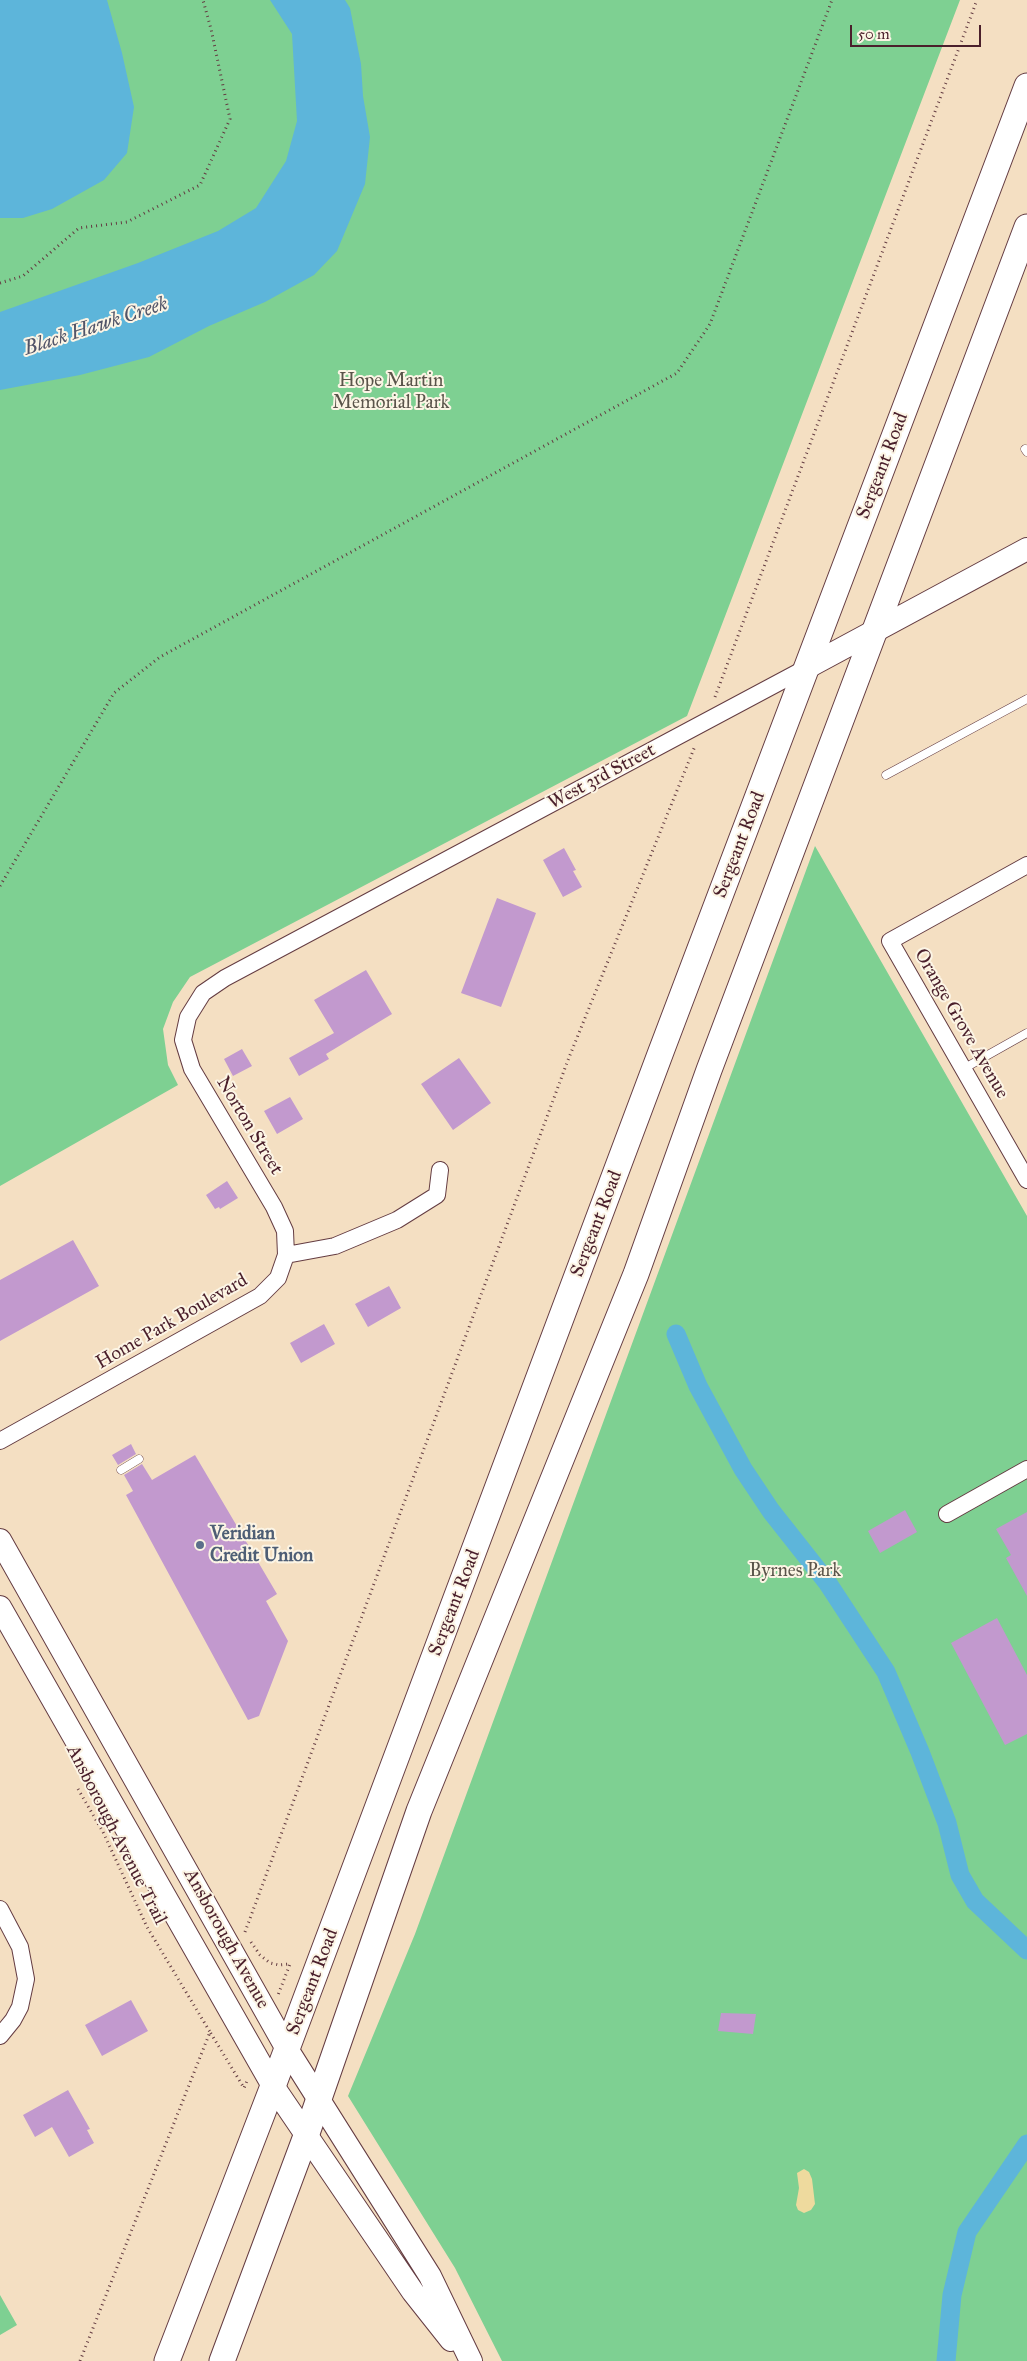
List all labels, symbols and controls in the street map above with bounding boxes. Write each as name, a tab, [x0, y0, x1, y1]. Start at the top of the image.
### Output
scale bar	[852, 15, 983, 47]
text: 50 m	[858, 25, 890, 43]
water label: Black Hawk Creek	[21, 292, 171, 362]
park label: Hope Martin Memorial Park	[333, 370, 449, 414]
street label: Sergeant Road	[852, 410, 914, 522]
street label: West 3rd Street	[544, 739, 660, 815]
street label: Sergeant Road	[709, 789, 771, 901]
street label: Orange Grove Avenue	[909, 945, 1013, 1103]
street label: Norton Street	[211, 1073, 287, 1179]
street label: Sergeant Road	[566, 1168, 628, 1280]
street label: Home Park Boulevard	[92, 1269, 252, 1375]
place label: Veridian Credit Union	[210, 1523, 313, 1567]
marker: Veridian Credit Union	[194, 1539, 206, 1551]
street label: Sergeant Road	[424, 1547, 486, 1659]
park label: Byrnes Park	[749, 1560, 841, 1582]
street label: Ansborough Avenue Trail	[61, 1741, 171, 1929]
street label: Ansborough Avenue	[178, 1865, 274, 2013]
street label: Sergeant Road	[282, 1926, 344, 2038]

